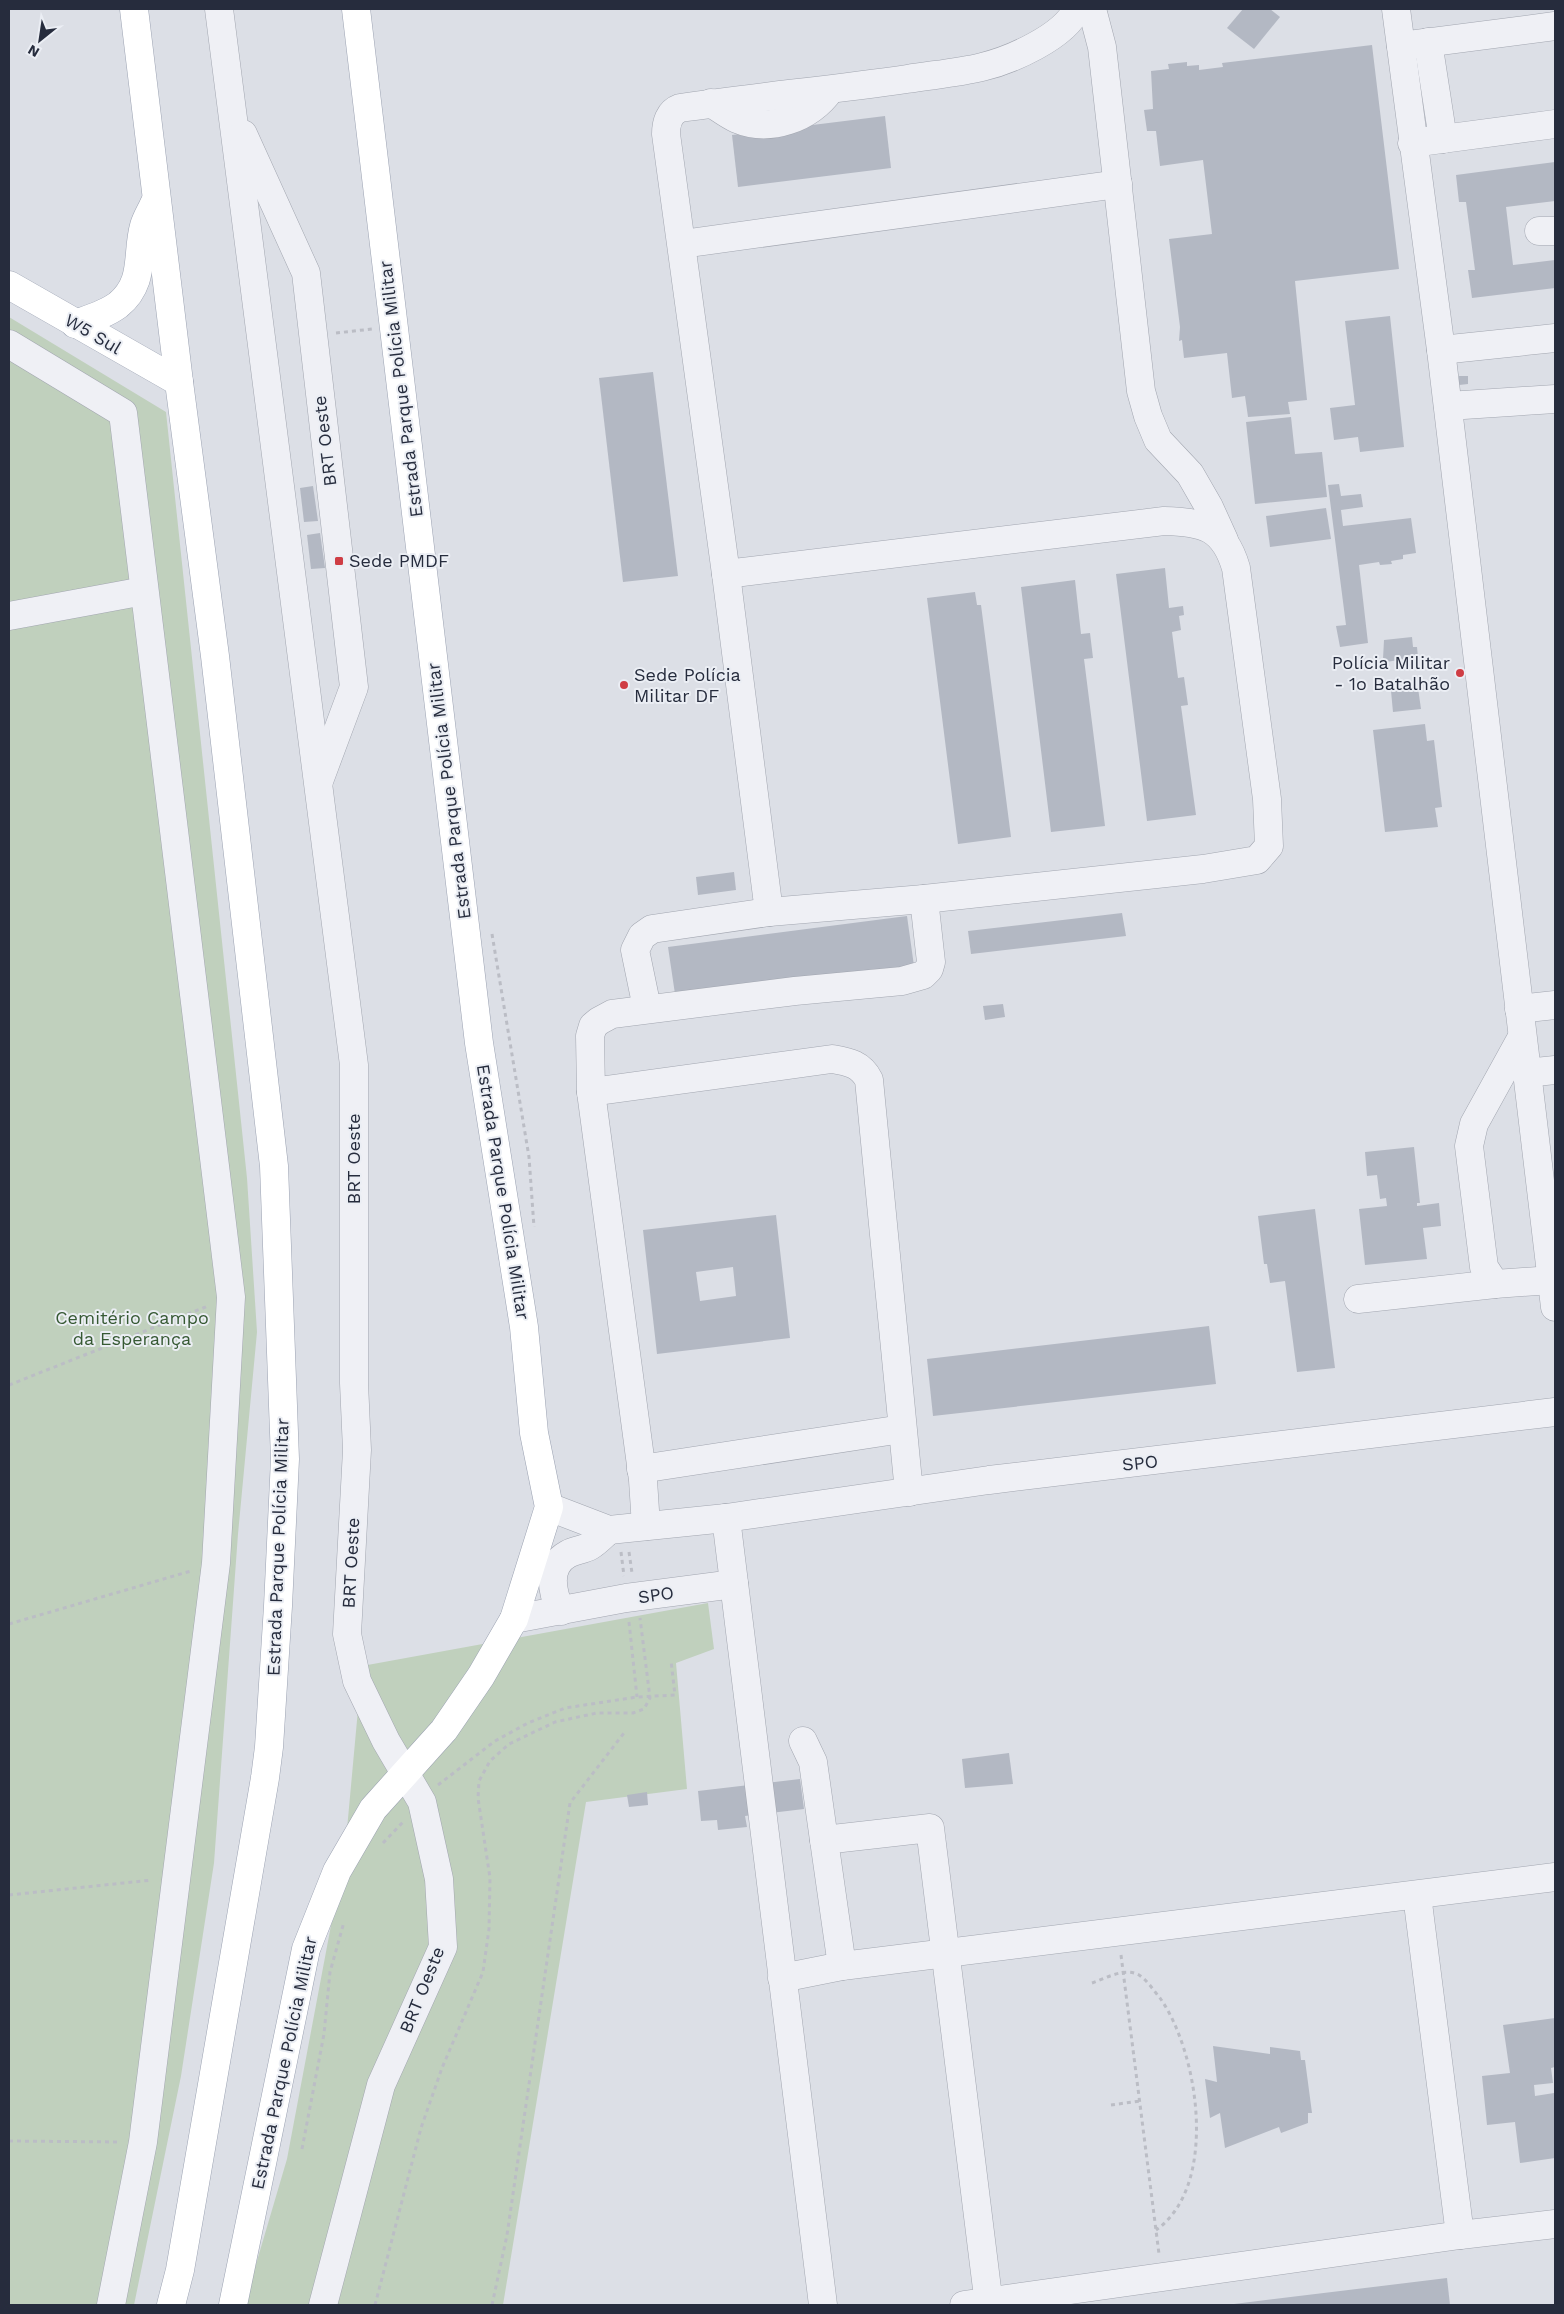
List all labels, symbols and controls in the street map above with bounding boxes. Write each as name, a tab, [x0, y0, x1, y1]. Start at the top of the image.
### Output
north arrow	[15, 15, 65, 65]
text: N	[25, 42, 42, 61]
street label: Estrada Parque Polícia Militar	[374, 260, 427, 519]
street label: W5 Sul	[61, 309, 126, 358]
street label: BRT Oeste	[309, 395, 340, 488]
place label: Sede PMDF	[349, 550, 449, 571]
marker: Sede PMDF	[333, 555, 345, 567]
place label: Polícia Militar - 1o Batalhão	[1332, 652, 1450, 694]
street label: Estrada Parque Polícia Militar	[422, 662, 475, 921]
place label: Sede Polícia Militar DF	[634, 664, 741, 706]
marker: Polícia Militar - 1o Batalhão	[1454, 667, 1466, 679]
marker: Sede Polícia Militar DF	[618, 679, 630, 691]
street label: Estrada Parque Polícia Militar	[473, 1063, 534, 1321]
street label: BRT Oeste	[343, 1113, 364, 1205]
park label: Cemitério Campo da Esperança	[55, 1307, 209, 1349]
street label: Estrada Parque Polícia Militar	[262, 1418, 293, 1676]
street label: SPO	[1121, 1450, 1159, 1475]
street label: BRT Oeste	[338, 1517, 363, 1609]
street label: SPO	[637, 1582, 675, 1607]
street label: Estrada Parque Polícia Militar	[246, 1934, 321, 2191]
street label: BRT Oeste	[395, 1944, 448, 2036]

